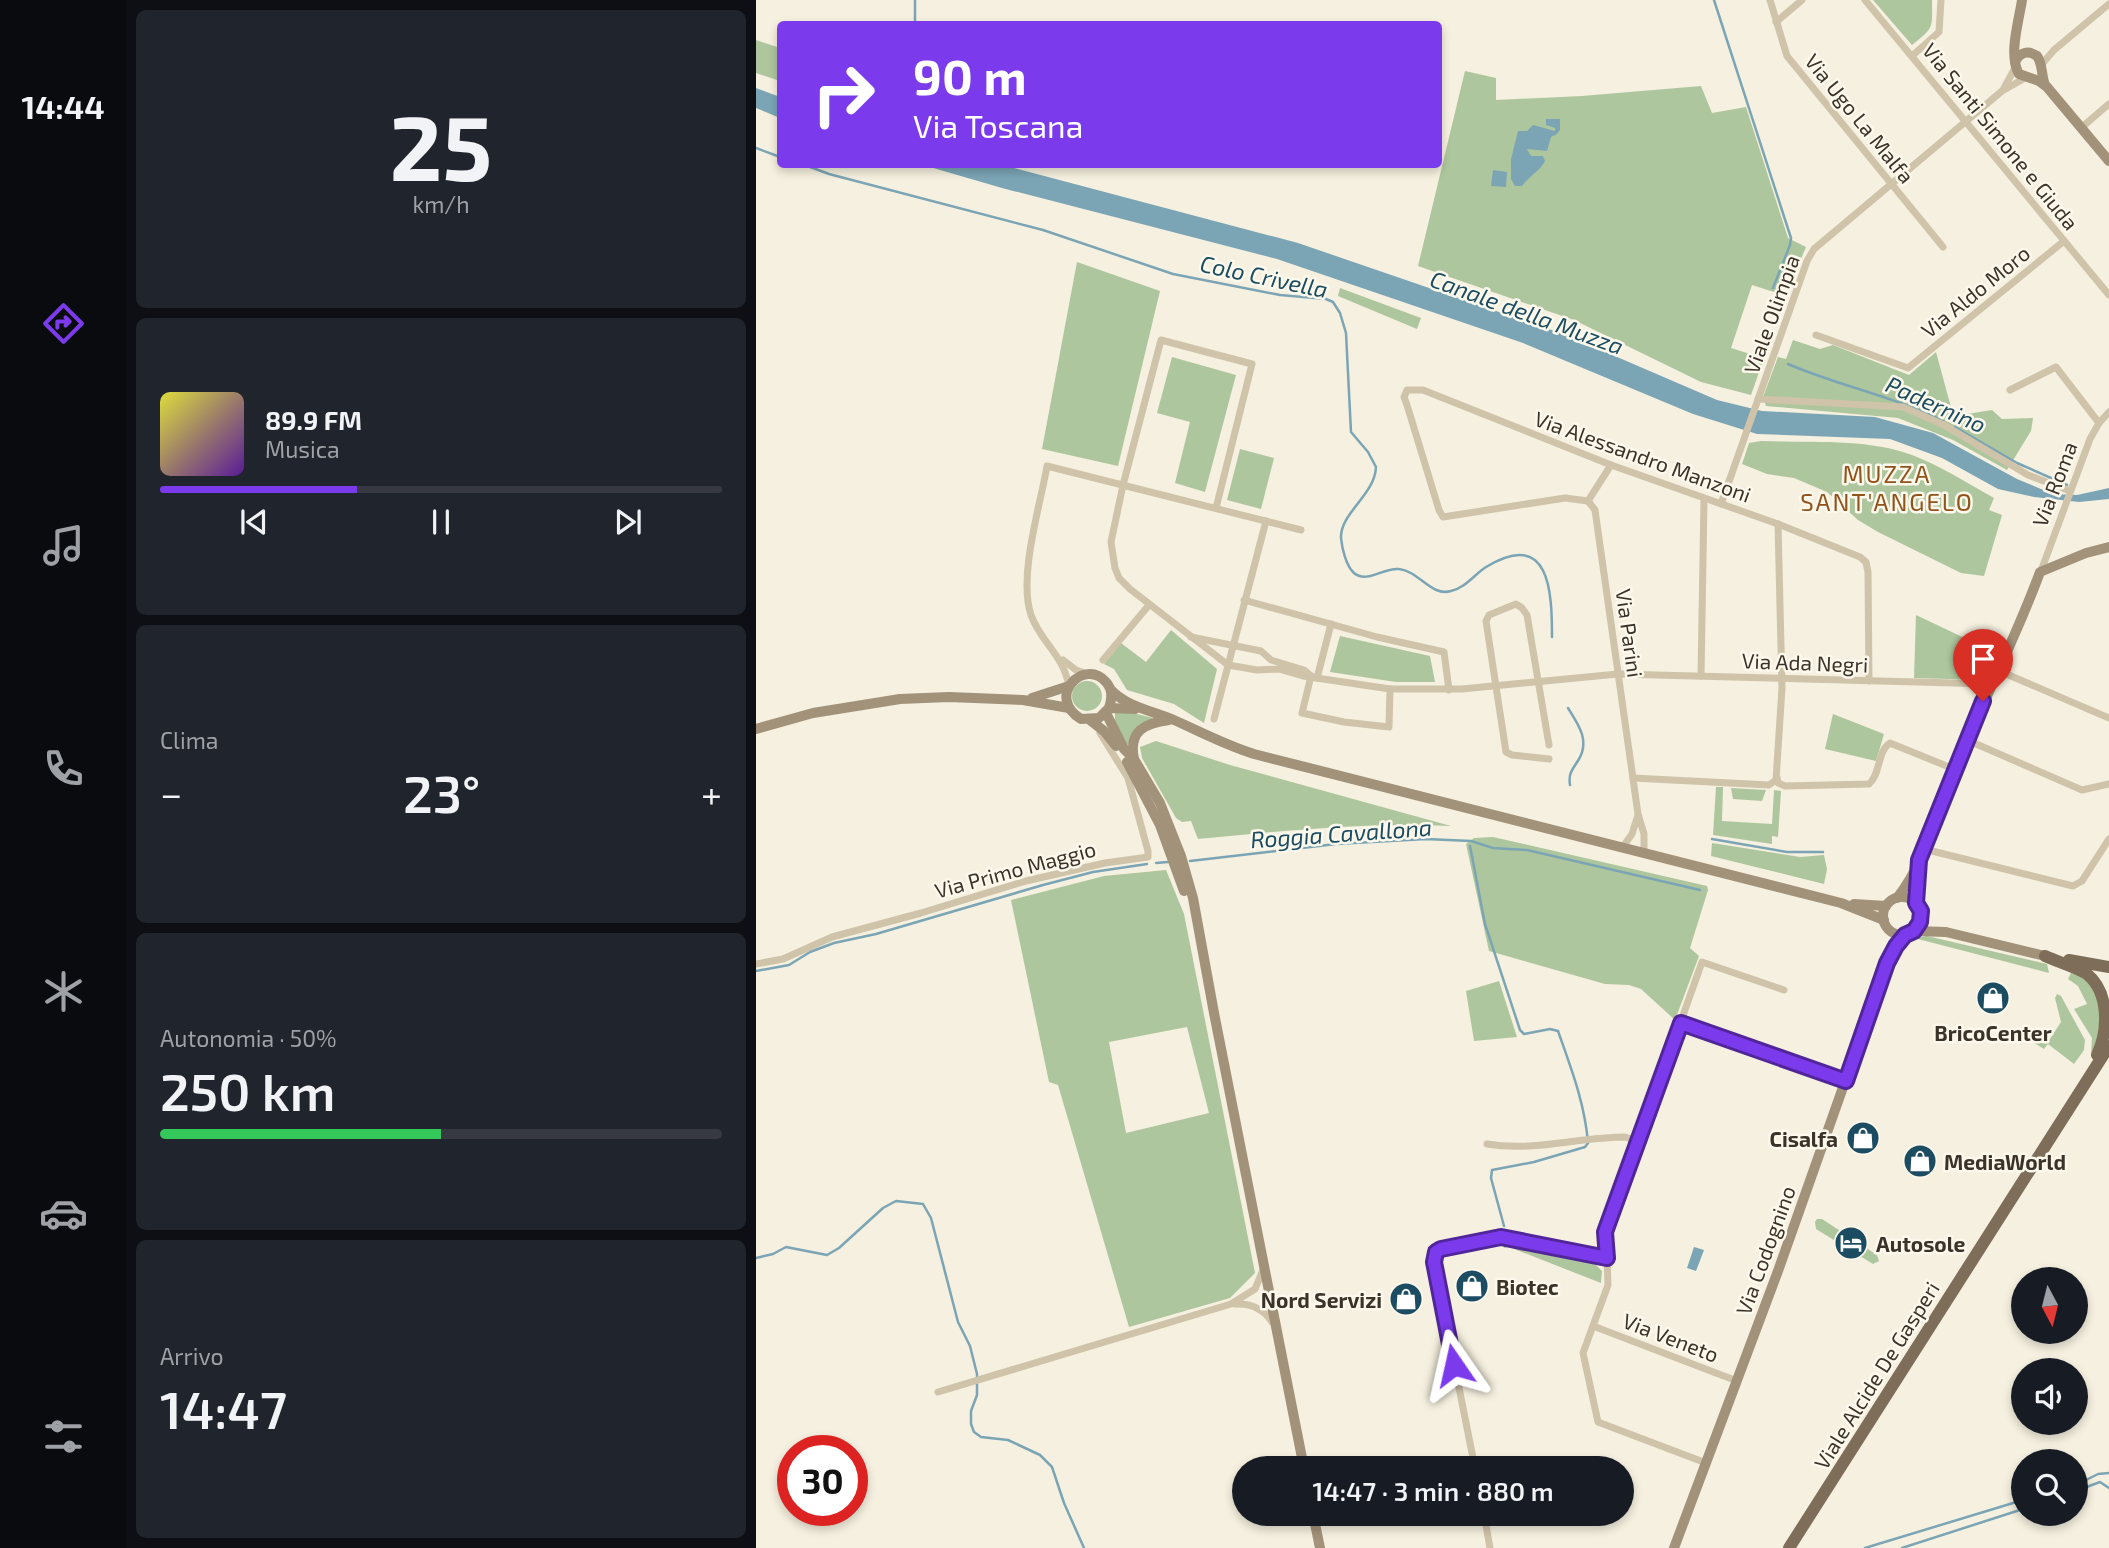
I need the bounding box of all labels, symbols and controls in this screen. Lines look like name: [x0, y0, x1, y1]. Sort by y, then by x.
street label: Via Santi Simone e Giuda: [1918, 38, 2084, 234]
text: 90 m: [913, 46, 1027, 105]
street label: Via Ugo La Malfa: [1800, 48, 1920, 188]
icon: right: [798, 49, 889, 140]
text: 14:44: [21, 87, 105, 125]
text: 25: [389, 90, 493, 199]
text: Via Toscana: [913, 106, 1083, 144]
text: km/h: [412, 190, 470, 218]
street label: Via Aldo Moro: [1916, 240, 2034, 342]
water label: Colo Crivella: [1198, 249, 1330, 303]
street label: Viale Olimpia: [1738, 251, 1804, 377]
water label: Canale della Muzza: [1427, 264, 1627, 360]
icon: directions: [39, 299, 88, 348]
water label: Padernino: [1882, 370, 1990, 438]
text: 89.9 FM: [265, 404, 362, 435]
street label: Via Alessandro Manzoni: [1531, 405, 1755, 507]
text: Musica: [265, 435, 340, 463]
street label: Via Roma: [2026, 438, 2082, 530]
district label: MUZZA SANT'ANGELO: [1800, 459, 1974, 516]
icon: previous: [235, 503, 273, 541]
icon: pause: [422, 503, 460, 541]
icon: next: [609, 503, 647, 541]
icon: music: [39, 521, 88, 570]
street label: Via Parini: [1611, 587, 1649, 679]
pin: [1953, 629, 2013, 701]
icon: arrive: [1964, 640, 2002, 678]
street label: Via Ada Negri: [1741, 647, 1869, 677]
text: Clima: [160, 726, 218, 754]
icon: phone: [39, 744, 88, 793]
text: 23°: [403, 761, 480, 823]
text: −: [160, 770, 182, 816]
text: +: [701, 770, 722, 816]
water label: Roggia Cavallona: [1249, 813, 1433, 853]
street label: Via Primo Maggio: [932, 835, 1098, 903]
icon: climate: [39, 967, 88, 1016]
shop icon: BricoCenter: [1974, 979, 2012, 1017]
place label: BricoCenter: [1934, 1020, 2052, 1045]
text: Autonomia · 50%: [160, 1024, 337, 1052]
text: 250 km: [160, 1059, 335, 1121]
shop icon: Cisalfa: [1844, 1119, 1882, 1157]
place label: Cisalfa: [1770, 1126, 1838, 1151]
shop icon: MediaWorld: [1901, 1142, 1939, 1180]
place label: MediaWorld: [1944, 1149, 2066, 1174]
street label: Via Codognino: [1730, 1182, 1800, 1318]
icon: car: [39, 1189, 88, 1238]
hotel icon: Autosole: [1832, 1224, 1870, 1262]
place label: Autosole: [1876, 1231, 1966, 1256]
shop icon: Biotec: [1453, 1267, 1491, 1305]
north arrow: [2011, 1267, 2088, 1344]
map controls: [2011, 1267, 2088, 1526]
place label: Biotec: [1496, 1274, 1559, 1299]
street label: Viale Alcide De Gasperi: [1808, 1277, 1944, 1473]
shop icon: Nord Servizi: [1387, 1280, 1425, 1318]
place label: Nord Servizi: [1261, 1287, 1382, 1312]
street label: Via Veneto: [1620, 1307, 1722, 1367]
position arrow: [1417, 1328, 1491, 1402]
text: Arrivo: [160, 1342, 224, 1370]
button: sound: [2011, 1358, 2088, 1435]
text: 14:47: [160, 1377, 287, 1439]
icon: filters: [39, 1412, 88, 1461]
speed limit sign: 30: [777, 1435, 868, 1526]
button: search: [2011, 1449, 2088, 1526]
text: 14:47 · 3 min · 880 m: [1312, 1475, 1554, 1506]

